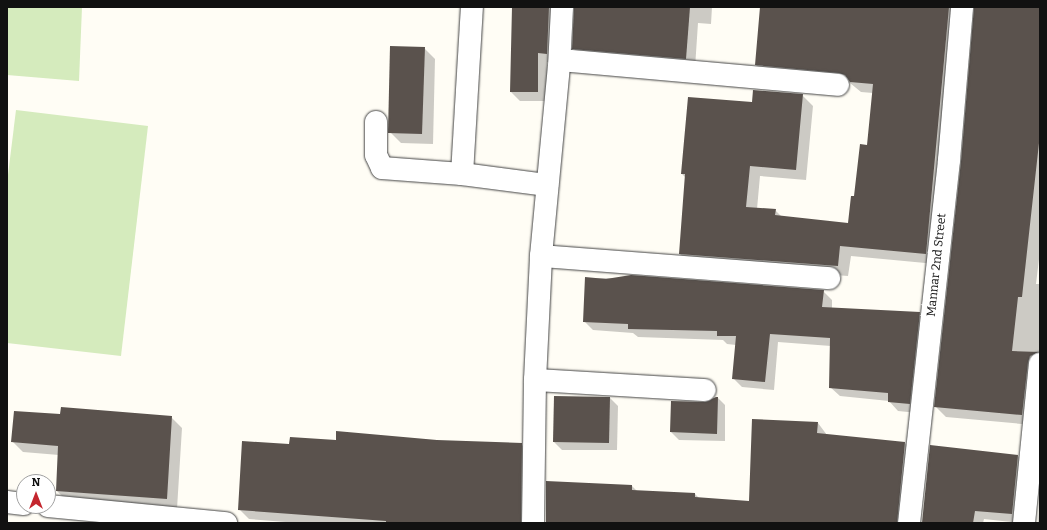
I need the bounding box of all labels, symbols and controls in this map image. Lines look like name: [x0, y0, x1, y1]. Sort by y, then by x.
street label: Mannar 2nd Street: [924, 213, 950, 317]
north arrow: [16, 474, 56, 514]
text: N: [32, 476, 40, 489]

